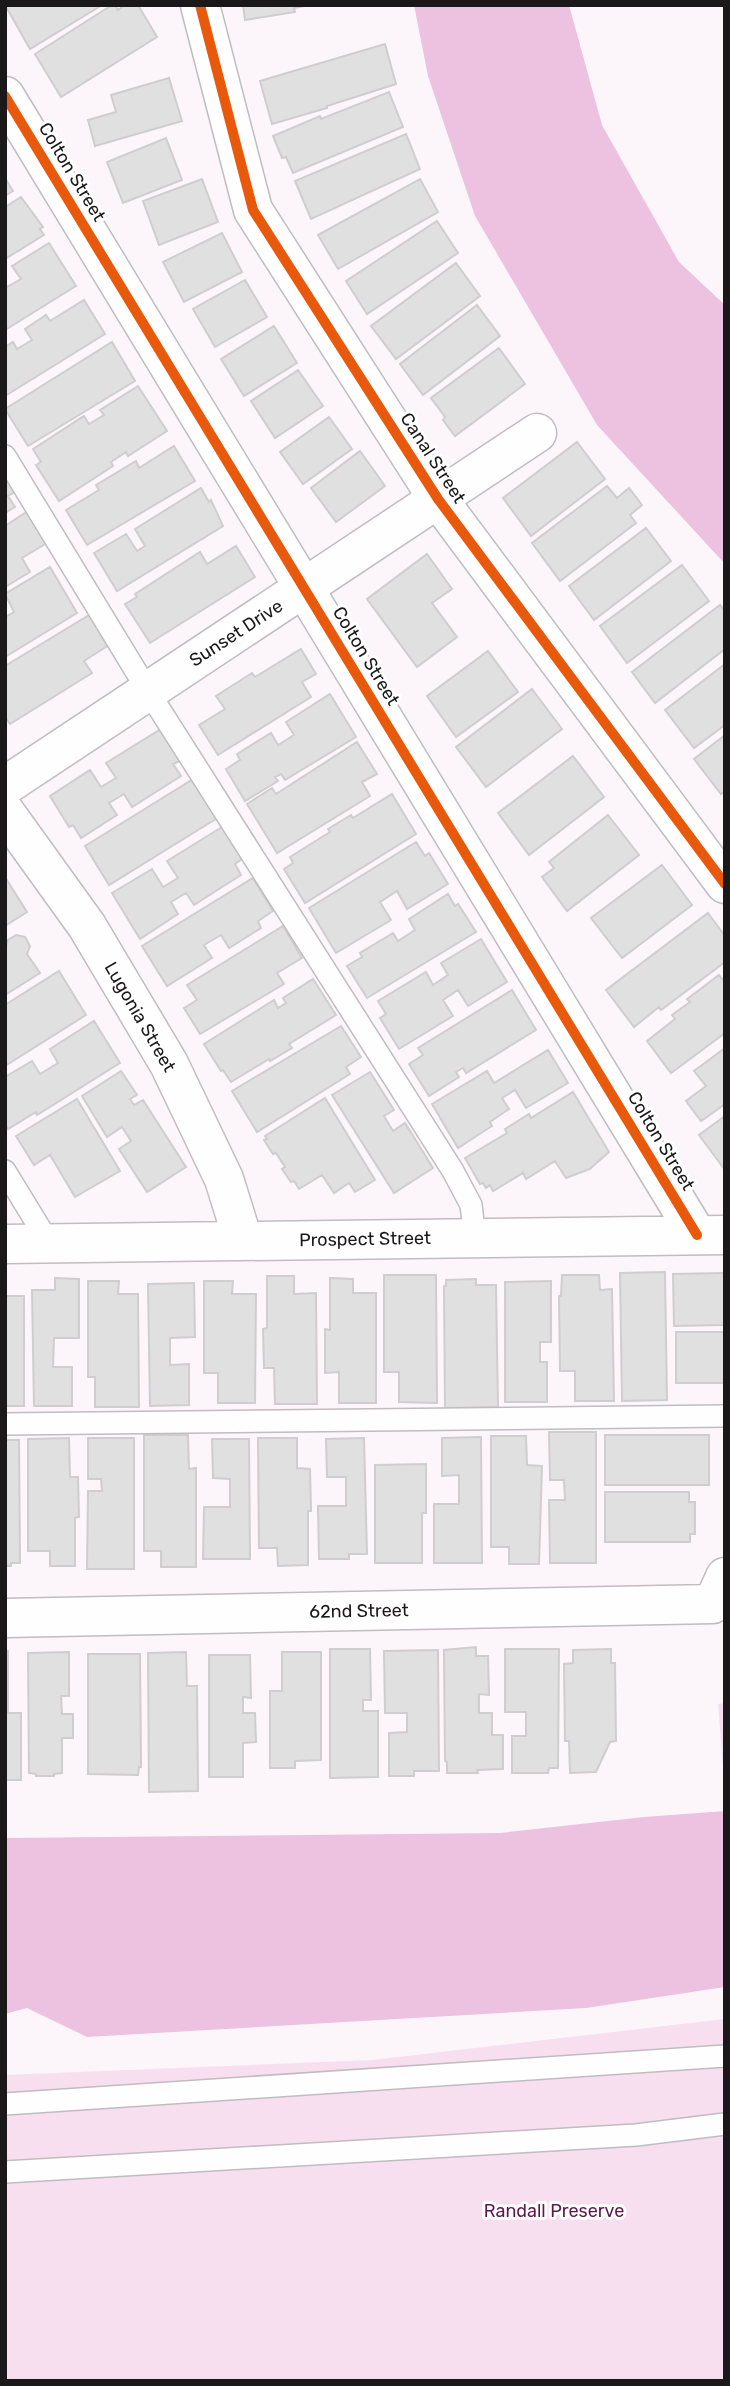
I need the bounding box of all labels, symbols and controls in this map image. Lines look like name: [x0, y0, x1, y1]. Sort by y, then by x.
street label: Colton Street: [34, 119, 110, 225]
street label: Canal Street: [396, 409, 470, 507]
street label: Sunset Drive: [185, 595, 287, 671]
street label: Colton Street: [328, 603, 404, 709]
street label: Lugonia Street: [100, 958, 180, 1076]
street label: Colton Street: [623, 1088, 699, 1194]
street label: Prospect Street: [299, 1227, 431, 1251]
street label: 62nd Street: [309, 1599, 409, 1623]
park label: Randall Preserve: [484, 2200, 624, 2222]

